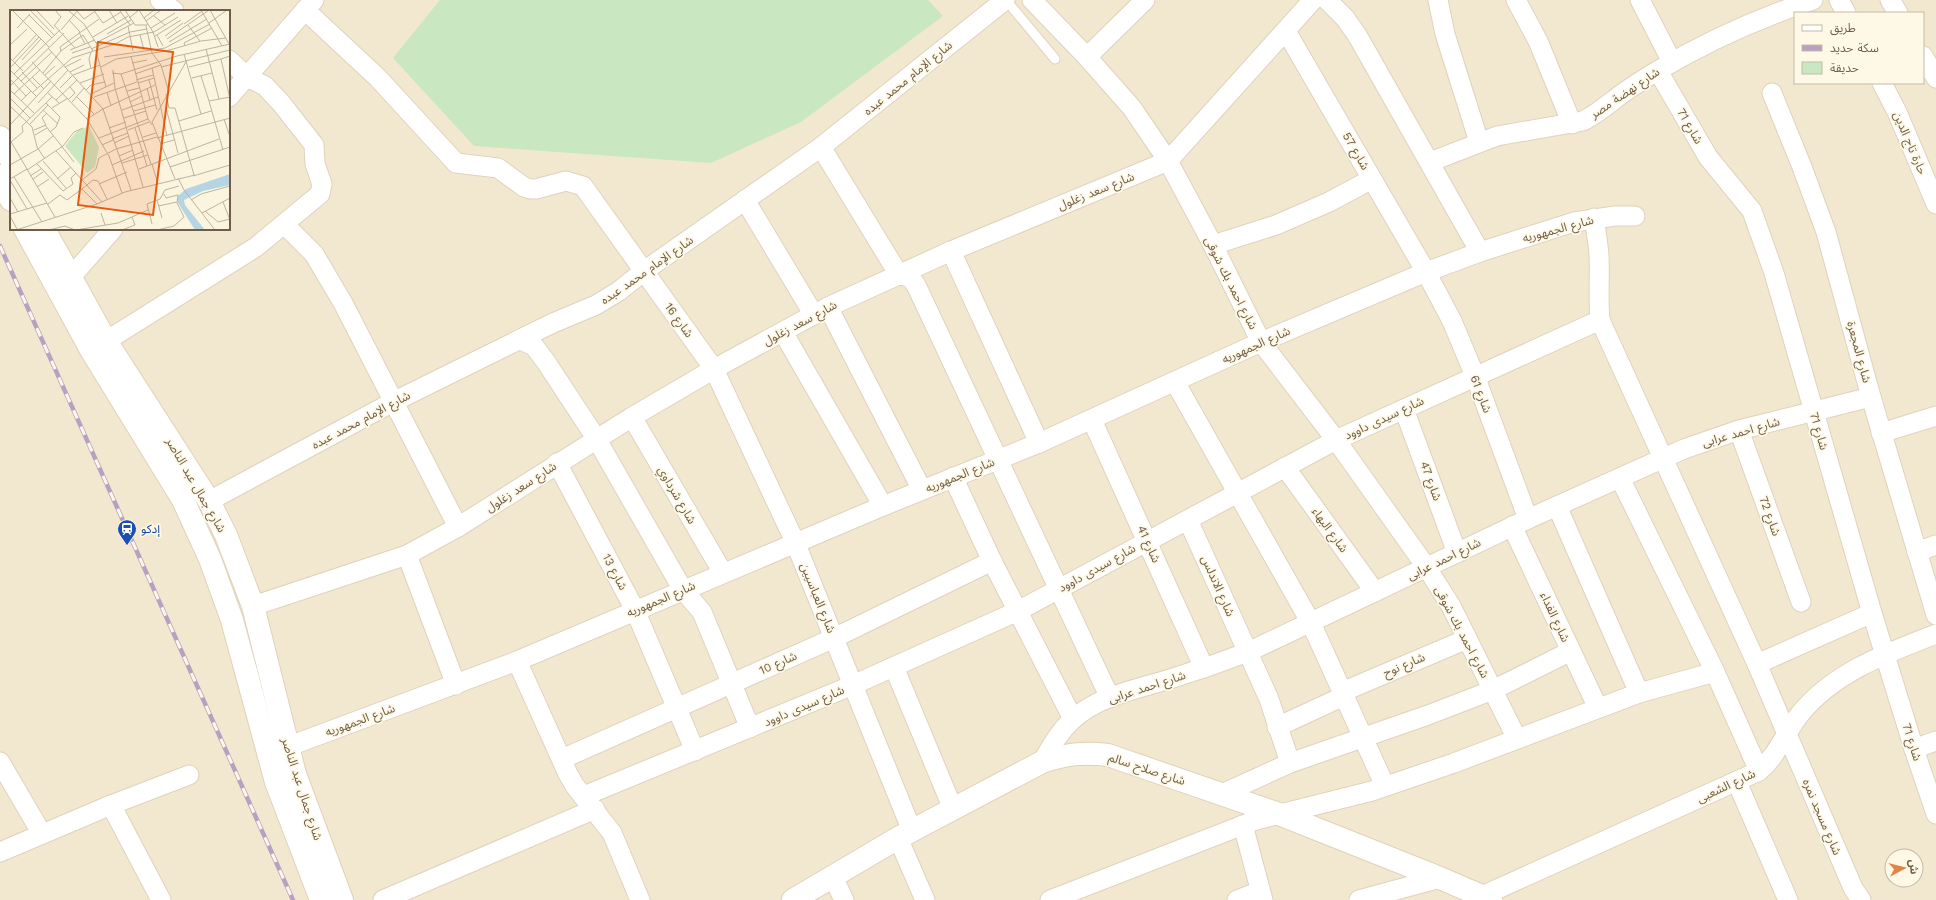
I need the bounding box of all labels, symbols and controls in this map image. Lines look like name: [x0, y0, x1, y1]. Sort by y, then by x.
inset map: [10, 10, 230, 230]
legend: [1794, 12, 1924, 84]
text: طريق: [1830, 21, 1856, 36]
street label: شارع الإمام محمد عبده: [861, 38, 956, 120]
text: سكة حديد: [1830, 41, 1879, 55]
text: حديقة: [1830, 61, 1859, 75]
street label: شارع نهضة مصر: [1587, 65, 1663, 124]
street label: شارع 71: [1672, 106, 1706, 147]
street label: حارة تاج الدين: [1889, 109, 1930, 177]
street label: شارع 57: [1338, 130, 1372, 173]
street label: شارع سعد زغلول: [1056, 169, 1137, 215]
street label: شارع الجمهوريه: [1521, 213, 1596, 247]
street label: شارع الإمام محمد عبده: [598, 233, 697, 309]
street label: شارع احمد بك شوقى: [1200, 234, 1260, 333]
street label: شارع سعد زغلول: [761, 298, 840, 350]
street label: شارع 16: [660, 300, 696, 341]
street label: شارع المجعرة: [1842, 320, 1874, 385]
street label: شارع الجمهوريه: [1220, 324, 1293, 368]
street label: شارع 61: [1466, 373, 1495, 416]
street label: شارع الإمام محمد عبده: [309, 388, 414, 454]
street label: شارع سيدى داوود: [1342, 393, 1427, 444]
street label: شارع 71: [1805, 410, 1831, 452]
street label: شارع احمد عرابى: [1701, 414, 1782, 452]
street label: شارع جمال عبد الناصر: [161, 434, 229, 536]
street label: شارع الجمهوريه: [923, 455, 997, 497]
street label: شارع سعد زغلول: [483, 459, 560, 517]
street label: شارع 47: [1416, 459, 1445, 503]
street label: شارع شرداوي: [652, 464, 699, 528]
street label: شارع 72: [1754, 494, 1784, 538]
street label: شارع البهاء: [1307, 505, 1351, 556]
station icon: إدكو: [116, 518, 138, 546]
place label: إدكو: [141, 522, 161, 537]
street label: شارع 41: [1133, 523, 1163, 566]
street label: شارع احمد عرابى: [1405, 535, 1484, 585]
street label: شارع سيدى داوود: [1056, 541, 1139, 597]
street label: شارع 13: [598, 551, 630, 594]
street label: شارع الاندلس: [1197, 553, 1238, 619]
street label: شارع العباسيين: [796, 561, 838, 636]
street label: شارع الجمهوريه: [625, 578, 698, 622]
street label: شارع احمد بك شوقى: [1430, 583, 1492, 681]
street label: شارع الفداء: [1536, 590, 1573, 645]
street label: شارع 10: [757, 649, 800, 679]
street label: شارع نوح: [1381, 650, 1428, 682]
street label: شارع احمد عرابى: [1107, 668, 1188, 708]
street label: شارع سيدى داوود: [762, 683, 847, 731]
street label: شارع الجمهوريه: [323, 701, 397, 741]
street label: شارع 71: [1897, 721, 1925, 763]
street label: شارع جمال عبد الناصر: [277, 735, 325, 843]
street label: شارع صلاح سالم: [1106, 750, 1187, 790]
street label: شارع الشعبى: [1695, 766, 1758, 807]
street label: شارع مسجد نمره: [1798, 777, 1844, 858]
north arrow: [1884, 848, 1924, 888]
text: ش: [1906, 859, 1921, 875]

